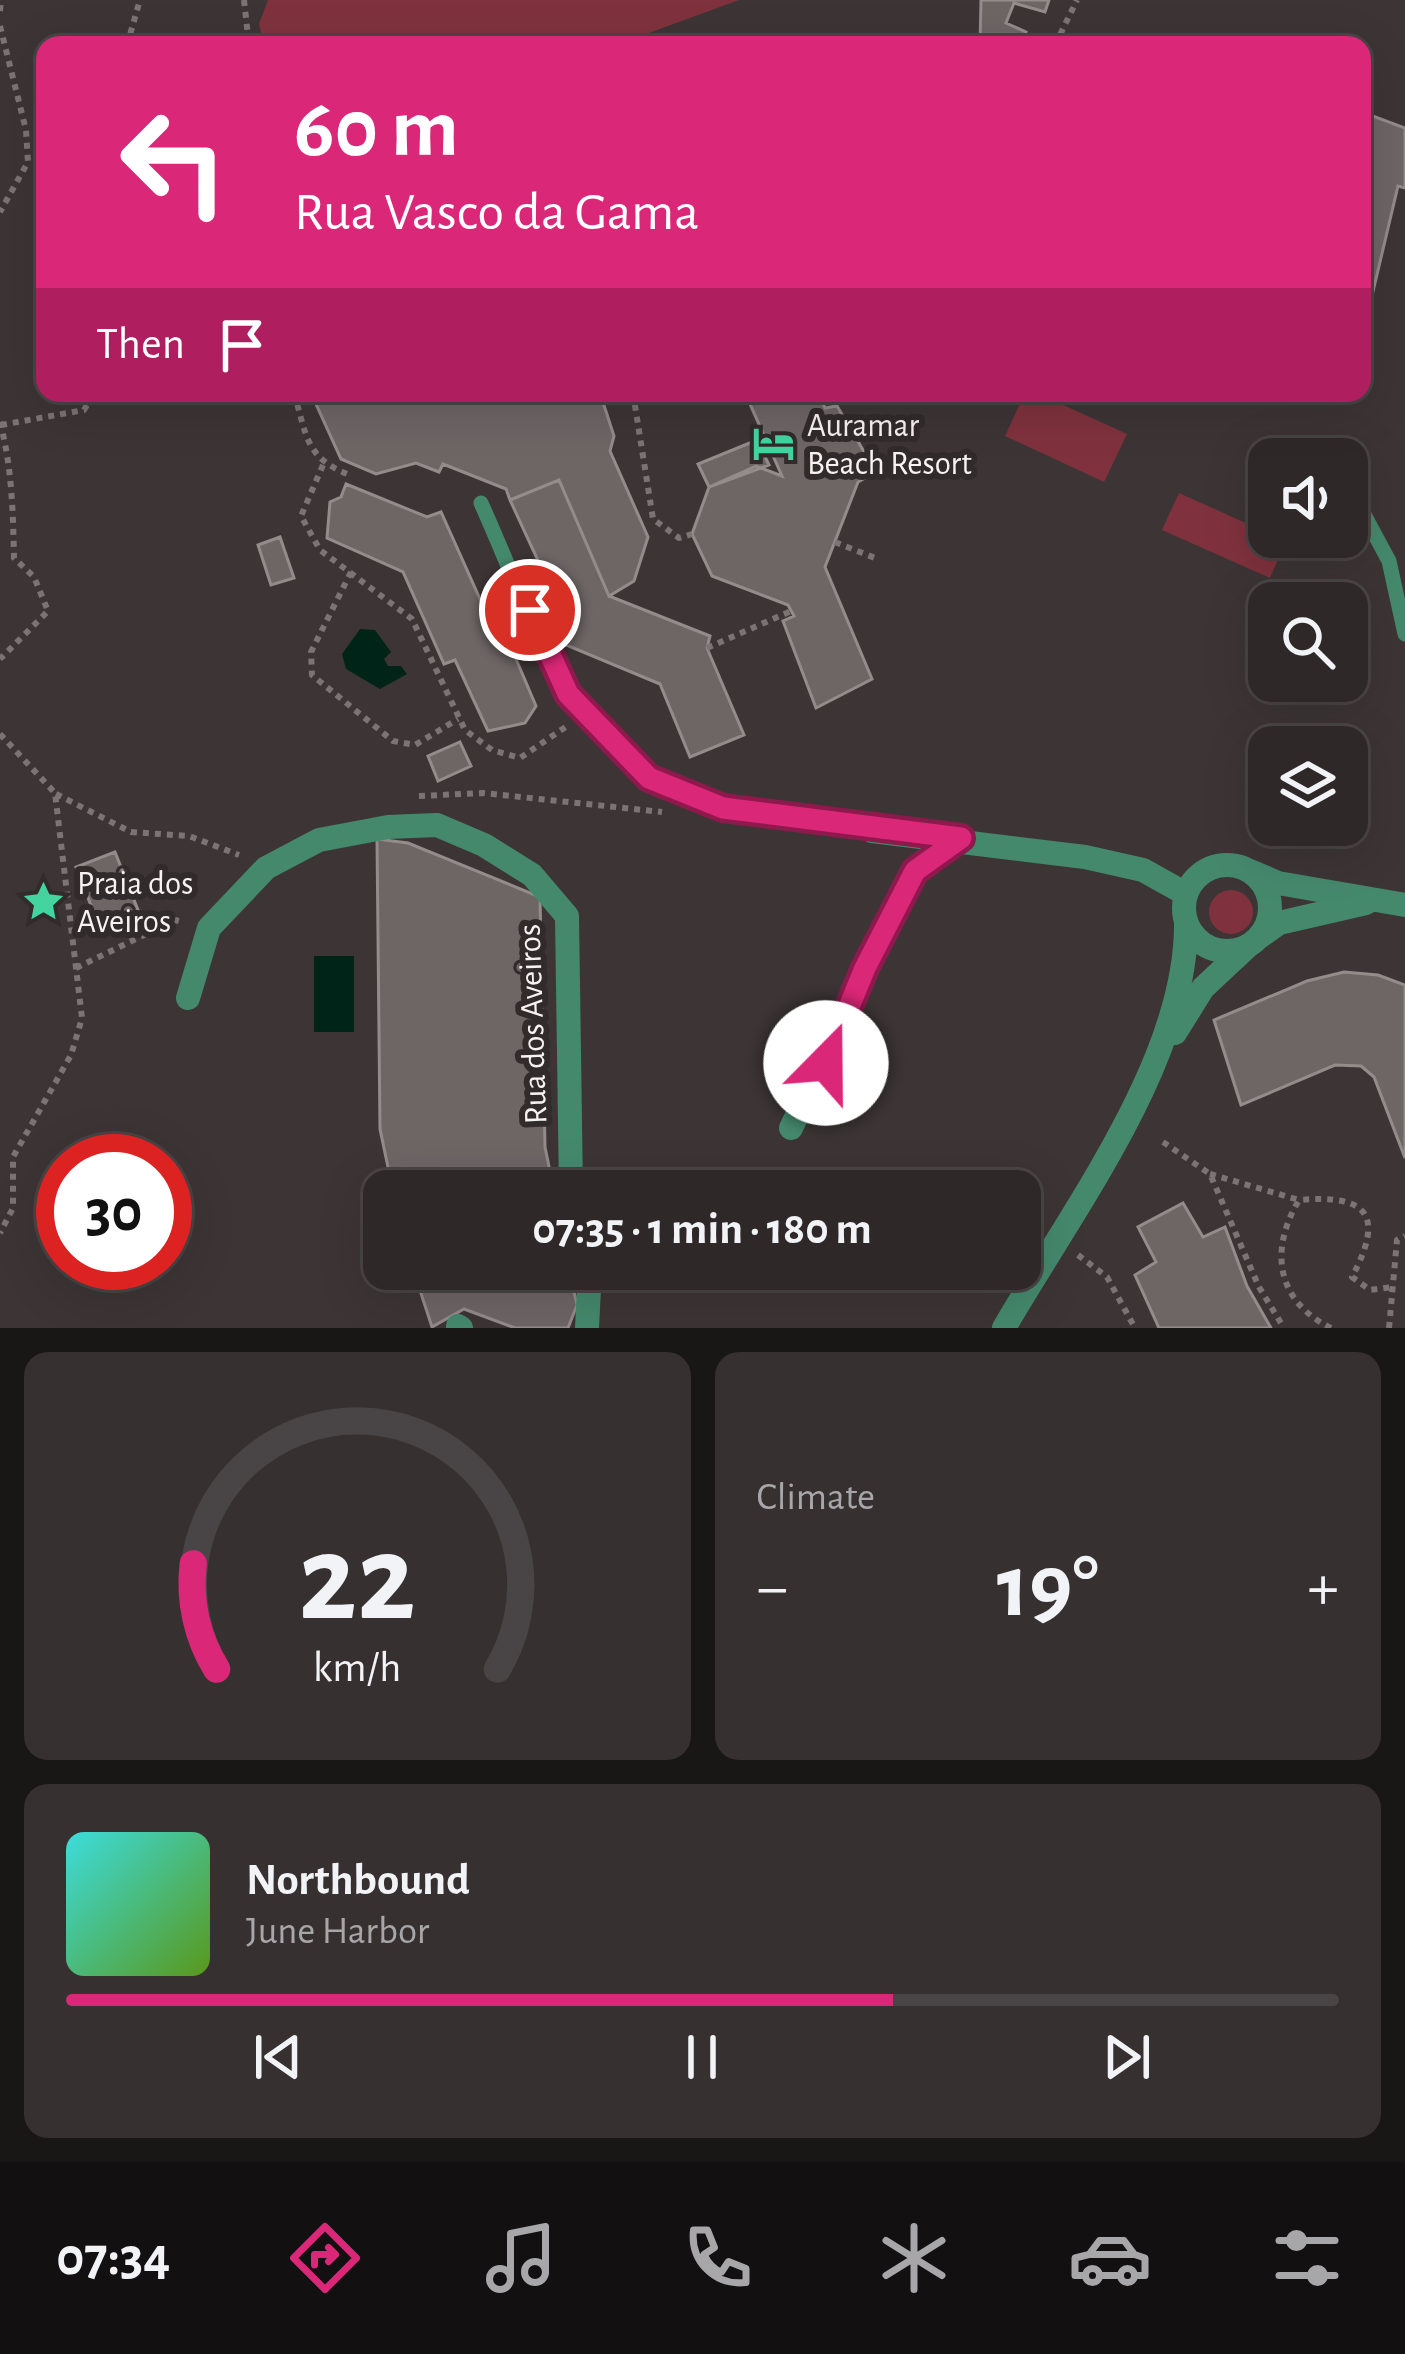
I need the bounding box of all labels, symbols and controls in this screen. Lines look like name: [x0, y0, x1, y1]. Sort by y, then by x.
icon: left: [96, 84, 252, 240]
text: 60 m: [294, 88, 459, 172]
text: Rua Vasco da Gama: [294, 186, 699, 240]
icon: arrive: [209, 312, 275, 378]
text: Then: [96, 322, 185, 367]
place label: Auramar Beach Resort: [807, 410, 972, 481]
hotel icon: Auramar Beach Resort: [750, 420, 796, 466]
map controls: [1248, 438, 1368, 846]
button: sound: [1248, 438, 1368, 558]
pin: [479, 559, 581, 661]
icon: arrive: [497, 577, 563, 643]
button: search: [1248, 582, 1368, 702]
button: layers: [1248, 726, 1368, 846]
place label: Praia dos Aveiros: [77, 868, 193, 939]
place icon: Praia dos Aveiros: [20, 878, 66, 924]
street label: Rua dos Aveiros: [514, 923, 553, 1125]
position arrow: [763, 1000, 889, 1126]
speed limit sign: 30: [36, 1134, 192, 1290]
text: 07:35 · 1 min · 180 m: [532, 1207, 872, 1252]
text: Climate: [757, 1478, 875, 1517]
text: 22: [298, 1518, 416, 1643]
text: 19°: [997, 1543, 1099, 1633]
text: −: [757, 1555, 788, 1621]
text: +: [1307, 1555, 1339, 1621]
text: km/h: [313, 1647, 401, 1690]
text: Northbound: [246, 1858, 470, 1903]
text: June Harbor: [246, 1912, 429, 1951]
icon: previous: [245, 2024, 311, 2090]
icon: pause: [669, 2024, 735, 2090]
icon: next: [1094, 2024, 1160, 2090]
icon: directions: [283, 2216, 367, 2300]
icon: music: [479, 2216, 563, 2300]
icon: phone: [676, 2216, 760, 2300]
icon: climate: [872, 2216, 956, 2300]
icon: car: [1068, 2216, 1152, 2300]
icon: filters: [1265, 2216, 1349, 2300]
text: 07:34: [56, 2231, 170, 2285]

